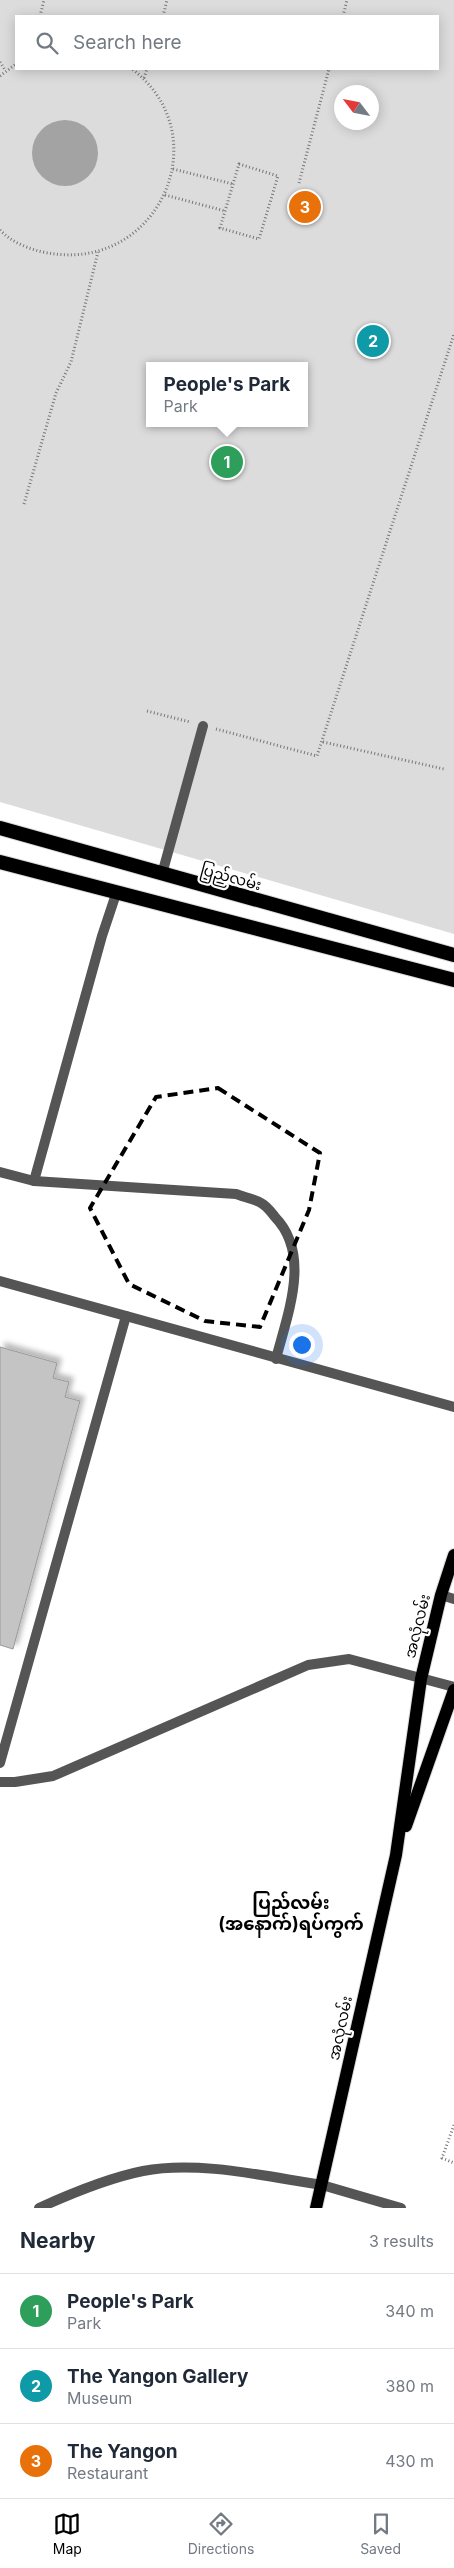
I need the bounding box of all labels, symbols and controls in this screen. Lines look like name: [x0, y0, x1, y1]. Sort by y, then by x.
search box: [15, 15, 439, 70]
icon: search: [33, 29, 61, 57]
text: Search here: [73, 31, 182, 54]
north arrow: [334, 85, 379, 130]
pin: 3: [289, 188, 321, 226]
pin: 2: [357, 322, 389, 360]
popup: [146, 362, 308, 427]
text: People's Park: [164, 373, 290, 396]
text: Park: [164, 396, 198, 416]
pin: 1: [211, 443, 243, 481]
street label: ပြည်လမ်း: [198, 860, 264, 897]
your location: [289, 1332, 315, 1358]
street label: အလုံလမ်း: [400, 1592, 437, 1661]
district label: ပြည်လမ်း (အနောက်)ရပ်ကွက်: [218, 1891, 364, 1938]
street label: အလုံလမ်း: [324, 1994, 359, 2062]
text: Nearby: [20, 2228, 95, 2253]
text: 3 results: [369, 2231, 434, 2251]
text: People's Park: [67, 2290, 194, 2313]
text: 1: [33, 2301, 39, 2321]
text: 340 m: [385, 2301, 434, 2321]
text: Park: [67, 2313, 101, 2333]
text: The Yangon Gallery: [67, 2365, 249, 2388]
text: 2: [31, 2376, 41, 2396]
text: 380 m: [386, 2376, 434, 2396]
text: Museum: [67, 2388, 132, 2408]
text: The Yangon: [67, 2440, 178, 2463]
text: 3: [31, 2451, 41, 2471]
text: 430 m: [385, 2451, 434, 2471]
text: Restaurant: [67, 2463, 148, 2483]
tab: Map: [53, 2510, 82, 2557]
tab: Directions: [188, 2510, 254, 2557]
tab: Saved: [360, 2510, 401, 2557]

